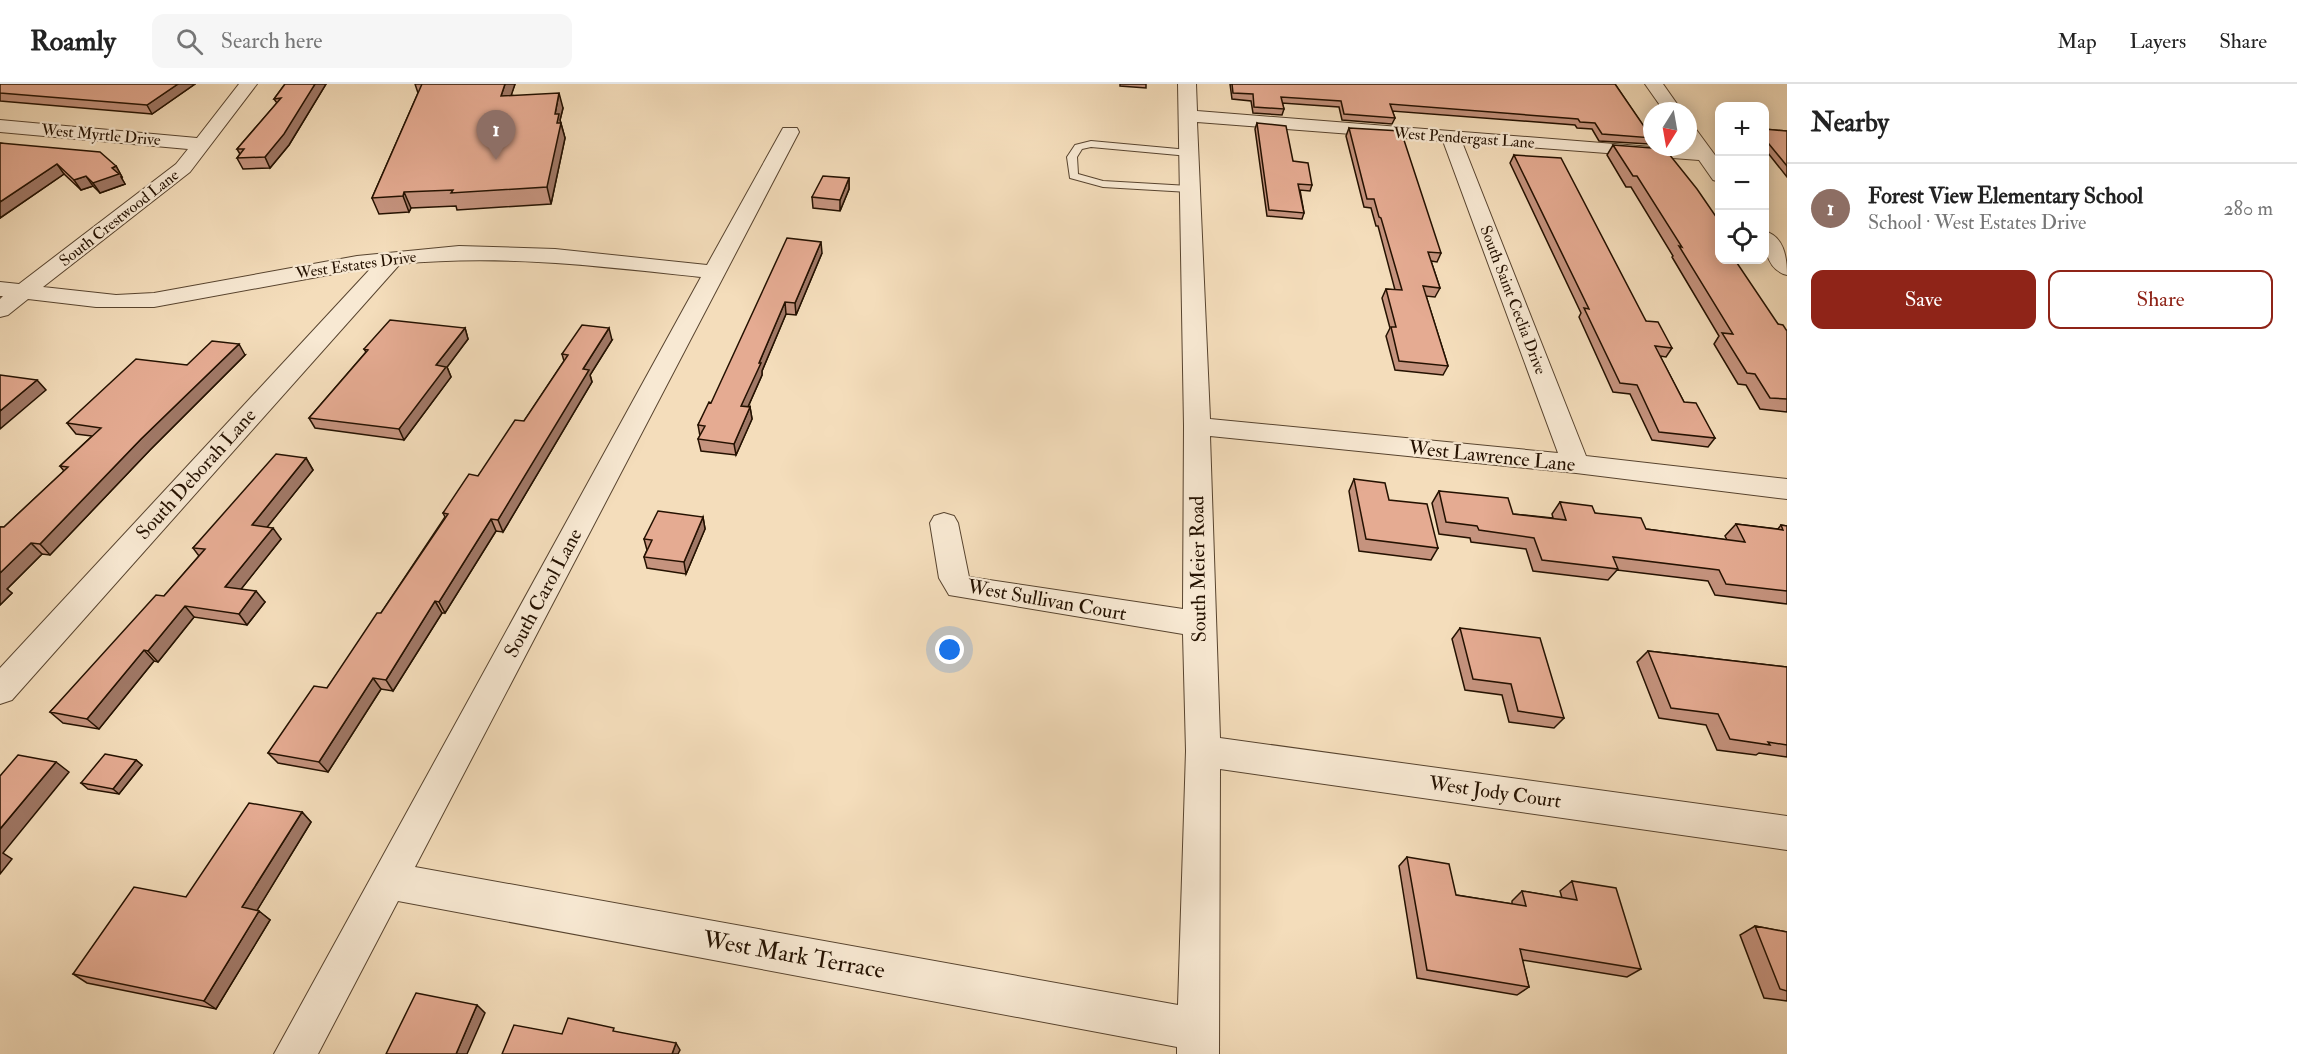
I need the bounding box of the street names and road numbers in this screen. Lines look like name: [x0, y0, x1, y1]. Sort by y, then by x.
street label: West Myrtle Drive: [40, 120, 162, 150]
street label: West Pendergast Lane: [1392, 123, 1536, 153]
street label: South Crestwood Lane: [55, 165, 183, 271]
street label: South Saint Ceclia Drive: [1475, 223, 1551, 378]
street label: West Estates Drive: [293, 247, 418, 284]
street label: South Deborah Lane: [130, 403, 262, 545]
street label: West Lawrence Lane: [1406, 435, 1577, 477]
street label: South Meier Road: [1184, 495, 1212, 643]
street label: South Carol Lane: [498, 524, 588, 662]
street label: West Sullivan Court: [964, 574, 1129, 626]
street label: West Jody Court: [1426, 770, 1563, 814]
street label: West Mark Terrace: [700, 924, 887, 986]

